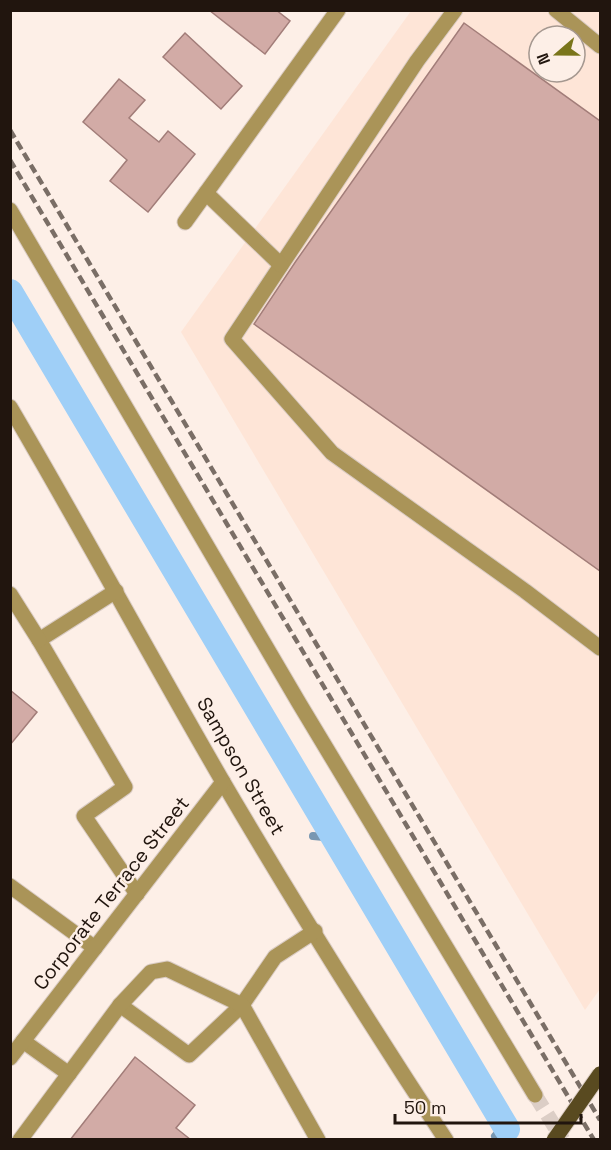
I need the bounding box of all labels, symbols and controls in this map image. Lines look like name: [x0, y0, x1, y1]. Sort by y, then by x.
north arrow: [527, 24, 587, 84]
text: N: [532, 50, 555, 68]
street label: Sampson Street: [191, 692, 291, 840]
street label: Corporate Terrace Street: [27, 791, 195, 995]
scale bar: [395, 1087, 581, 1125]
text: 50 m: [404, 1096, 446, 1119]

